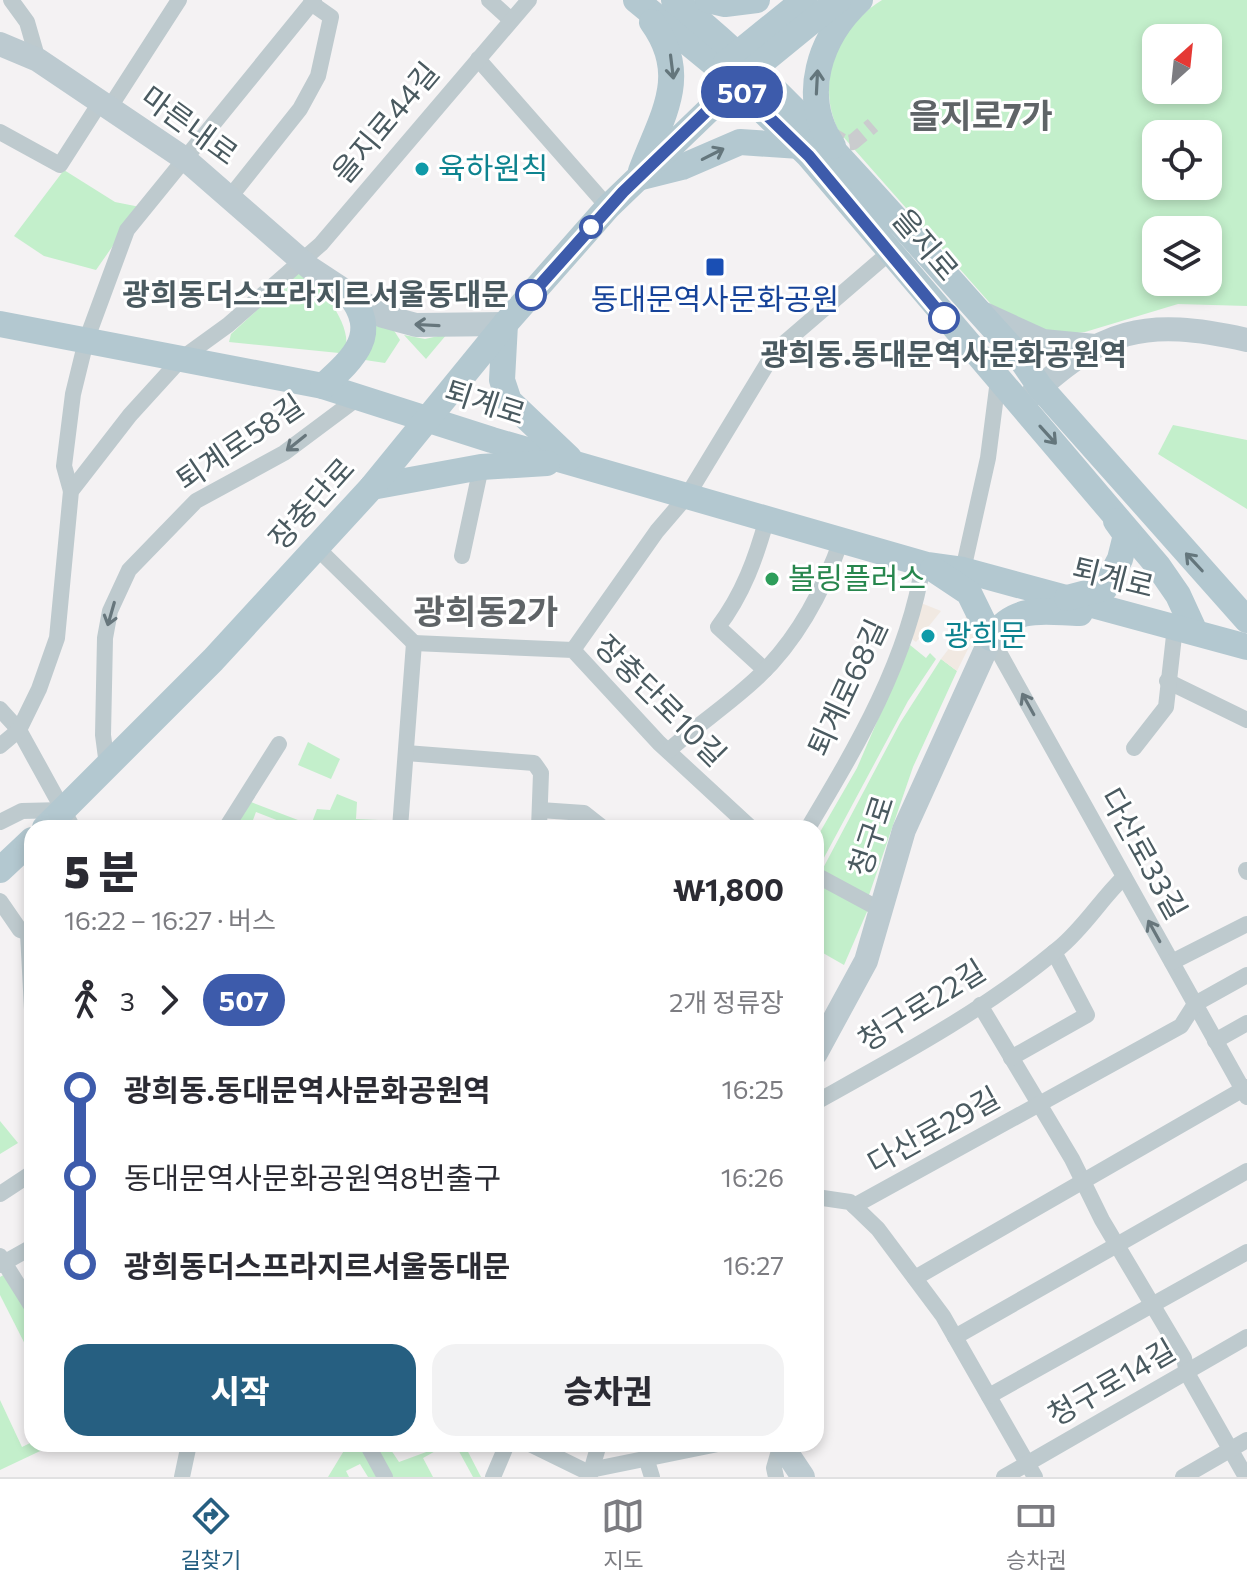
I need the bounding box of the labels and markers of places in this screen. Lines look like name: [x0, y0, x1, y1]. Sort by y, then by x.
place label: 육하원칙: [438, 148, 548, 185]
marker: 육하원칙: [413, 160, 431, 178]
unlabelled marker: [580, 216, 602, 238]
marker: 동대문역사문화공원: [704, 256, 726, 278]
place label: 광희동더스프라지르서울동대문: [123, 274, 509, 311]
place label: 동대문역사문화공원: [591, 279, 839, 316]
marker: 광희동더스프라지르서울동대문: [516, 280, 546, 310]
marker: 광희동.동대문역사문화공원역: [929, 303, 959, 333]
place label: 광희동.동대문역사문화공원역: [761, 334, 1127, 371]
place label: 볼링플러스: [788, 558, 926, 595]
marker: 볼링플러스: [763, 570, 781, 588]
place label: 광희문: [944, 615, 1027, 652]
marker: 광희문: [919, 627, 937, 645]

